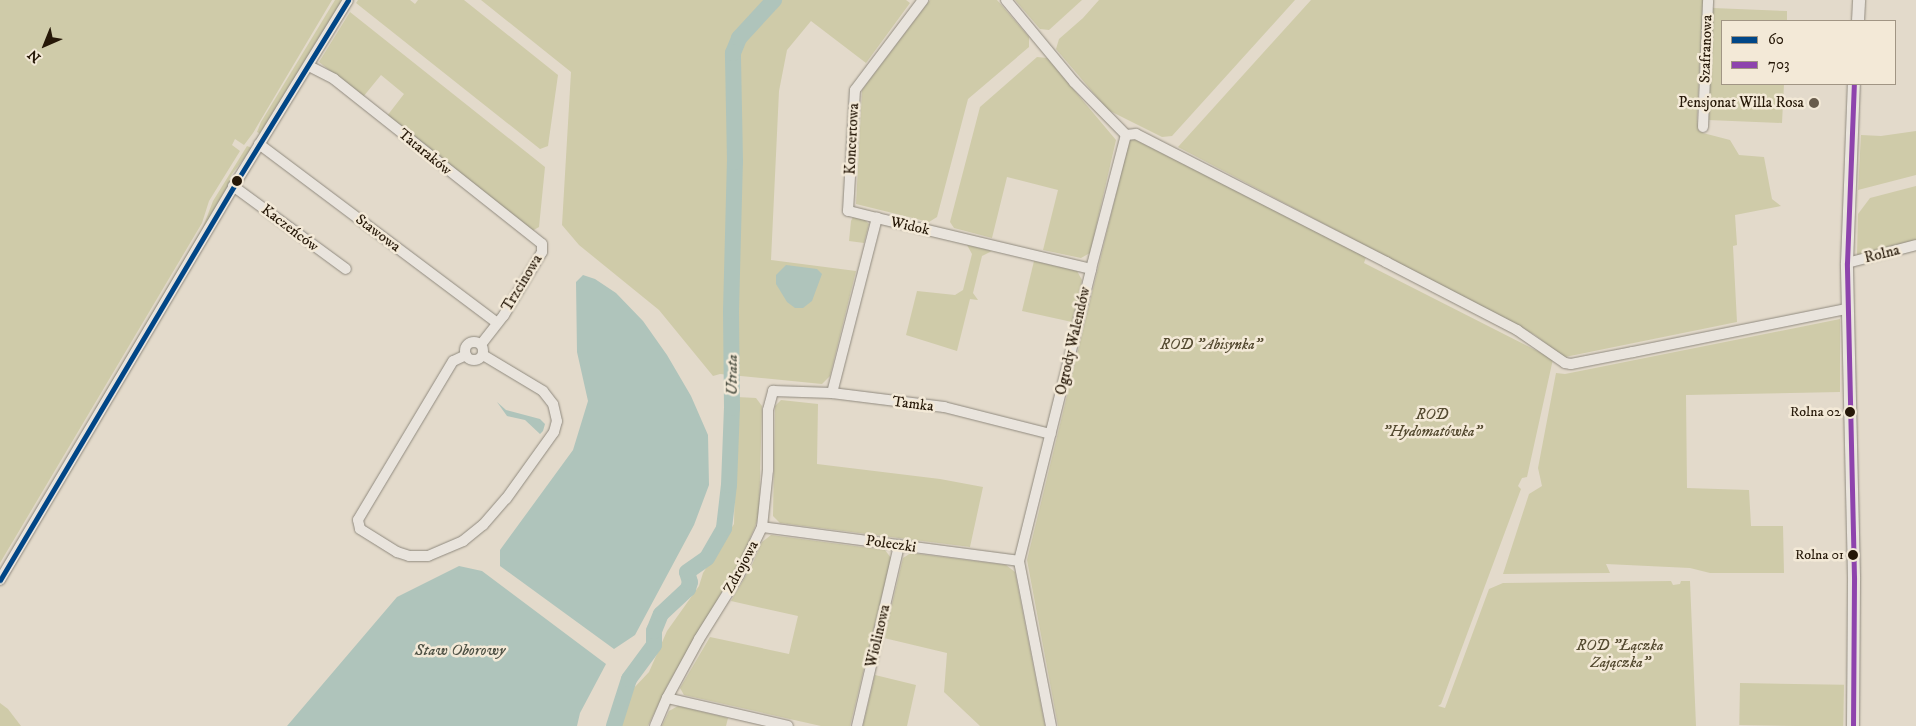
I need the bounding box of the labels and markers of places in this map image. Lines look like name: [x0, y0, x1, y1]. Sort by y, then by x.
place label: Pensjonat Willa Rosa: [1679, 94, 1804, 112]
marker: Pensjonat Willa Rosa: [1808, 97, 1820, 109]
unlabelled marker: [232, 176, 242, 186]
place label: Rolna 02: [1790, 404, 1841, 420]
marker: Rolna 02: [1845, 407, 1855, 417]
place label: Rolna 01: [1795, 547, 1844, 563]
marker: Rolna 01: [1848, 550, 1858, 560]

